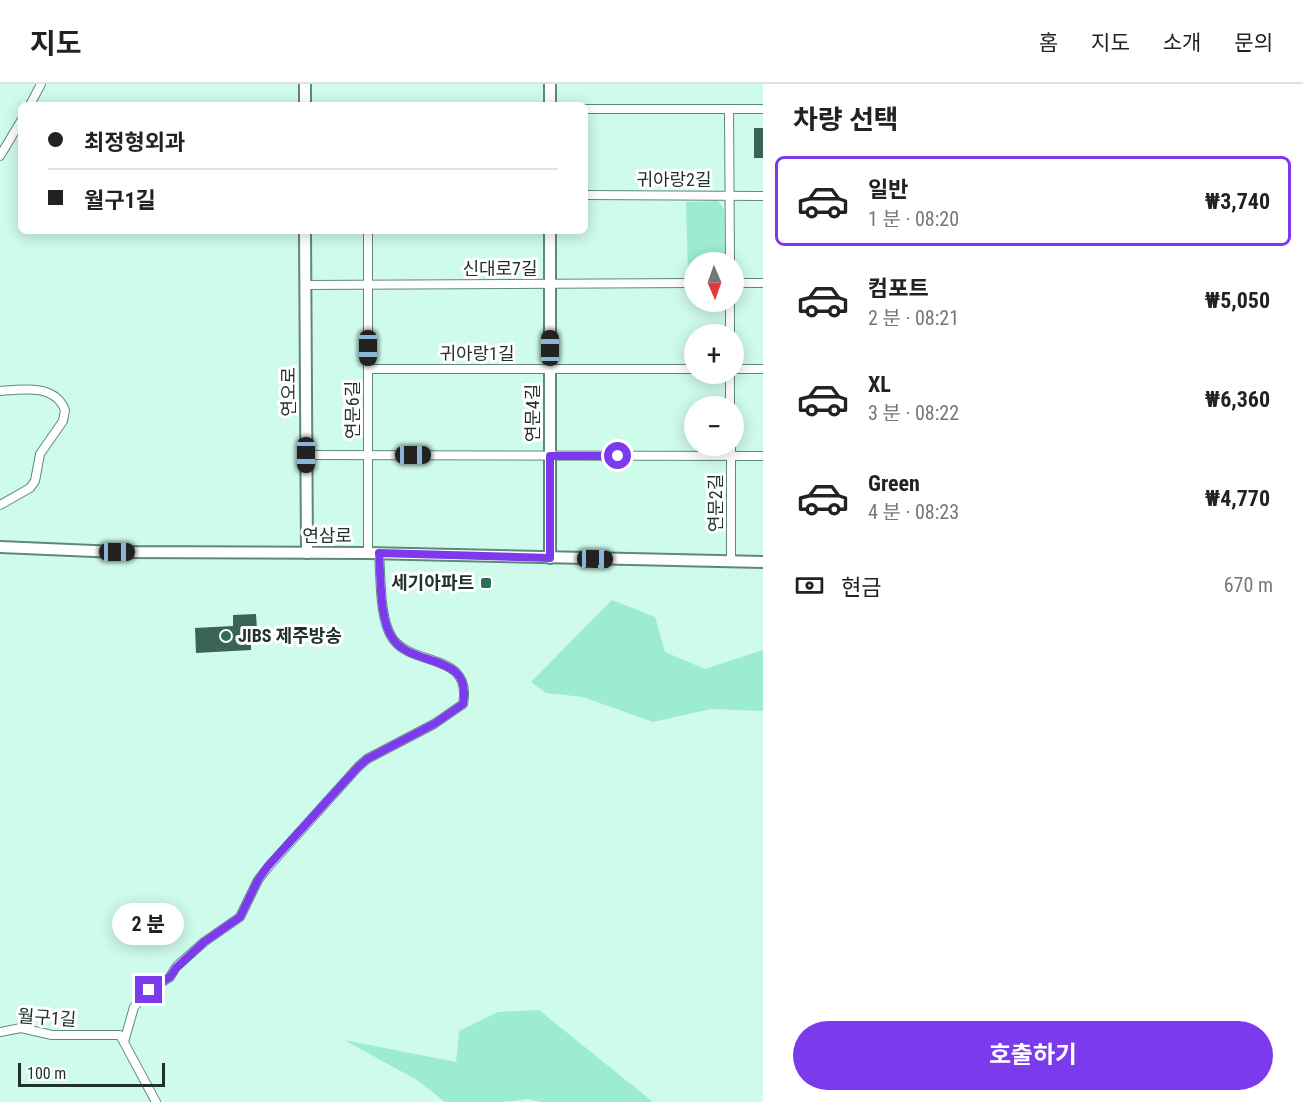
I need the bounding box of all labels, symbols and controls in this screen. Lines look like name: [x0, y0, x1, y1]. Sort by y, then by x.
text: 지도: [30, 27, 82, 60]
text: 홈: [1039, 31, 1058, 55]
text: 지도: [1091, 31, 1130, 55]
text: 소개: [1163, 31, 1201, 55]
text: 문의: [1234, 31, 1273, 55]
text: 차량 선택: [793, 104, 899, 136]
text: 최정형외과: [84, 130, 185, 155]
street label: 귀아랑2길: [636, 169, 712, 190]
icon: car: [796, 174, 850, 228]
text: 일반: [868, 177, 908, 202]
text: 월구1길: [84, 188, 156, 213]
text: ₩3,740: [1205, 189, 1270, 214]
text: 1 분 · 08:20: [868, 207, 959, 231]
north arrow: [684, 252, 744, 312]
map controls: [684, 252, 744, 456]
street label: 신대로7길: [462, 258, 538, 279]
icon: car: [796, 273, 850, 327]
text: 컴포트: [868, 276, 929, 301]
text: ₩5,050: [1205, 288, 1270, 313]
text: 2 분 · 08:21: [868, 306, 959, 330]
button: +: [684, 324, 744, 384]
car: [359, 330, 377, 366]
car: [541, 330, 559, 366]
street label: 귀아랑1길: [439, 343, 515, 364]
street label: 연오로: [278, 367, 299, 417]
icon: car: [796, 372, 850, 426]
text: XL: [868, 372, 891, 397]
street label: 연문6길: [342, 381, 363, 439]
street label: 연문4길: [522, 384, 543, 442]
text: ₩6,360: [1205, 387, 1270, 412]
button: −: [684, 396, 744, 456]
text: 3 분 · 08:22: [868, 401, 959, 425]
car: [297, 437, 315, 473]
route start: [604, 442, 631, 469]
car: [395, 446, 431, 464]
icon: car: [796, 471, 850, 525]
text: Green: [868, 471, 920, 496]
street label: 연문2길: [705, 474, 726, 532]
text: ₩4,770: [1205, 486, 1270, 511]
text: 4 분 · 08:23: [868, 500, 959, 524]
street label: 연삼로: [302, 525, 352, 546]
car: [99, 543, 135, 561]
car: [577, 550, 613, 568]
icon: cash: [793, 569, 826, 602]
place label: 세기아파트: [391, 572, 474, 593]
text: 670 m: [1224, 573, 1273, 597]
text: 현금: [841, 575, 881, 600]
marker: 세기아파트: [479, 576, 493, 590]
place label: JIBS 제주방송: [238, 625, 342, 646]
marker: JIBS 제주방송: [219, 629, 233, 643]
callout: 2 분: [113, 903, 185, 945]
text: 2 분: [131, 912, 165, 936]
route end: [135, 976, 162, 1003]
street label: 월구1길: [17, 1005, 77, 1030]
button: 호출하기: [793, 1021, 1273, 1090]
scale bar: [18, 1060, 165, 1088]
text: 100 m: [27, 1064, 66, 1083]

